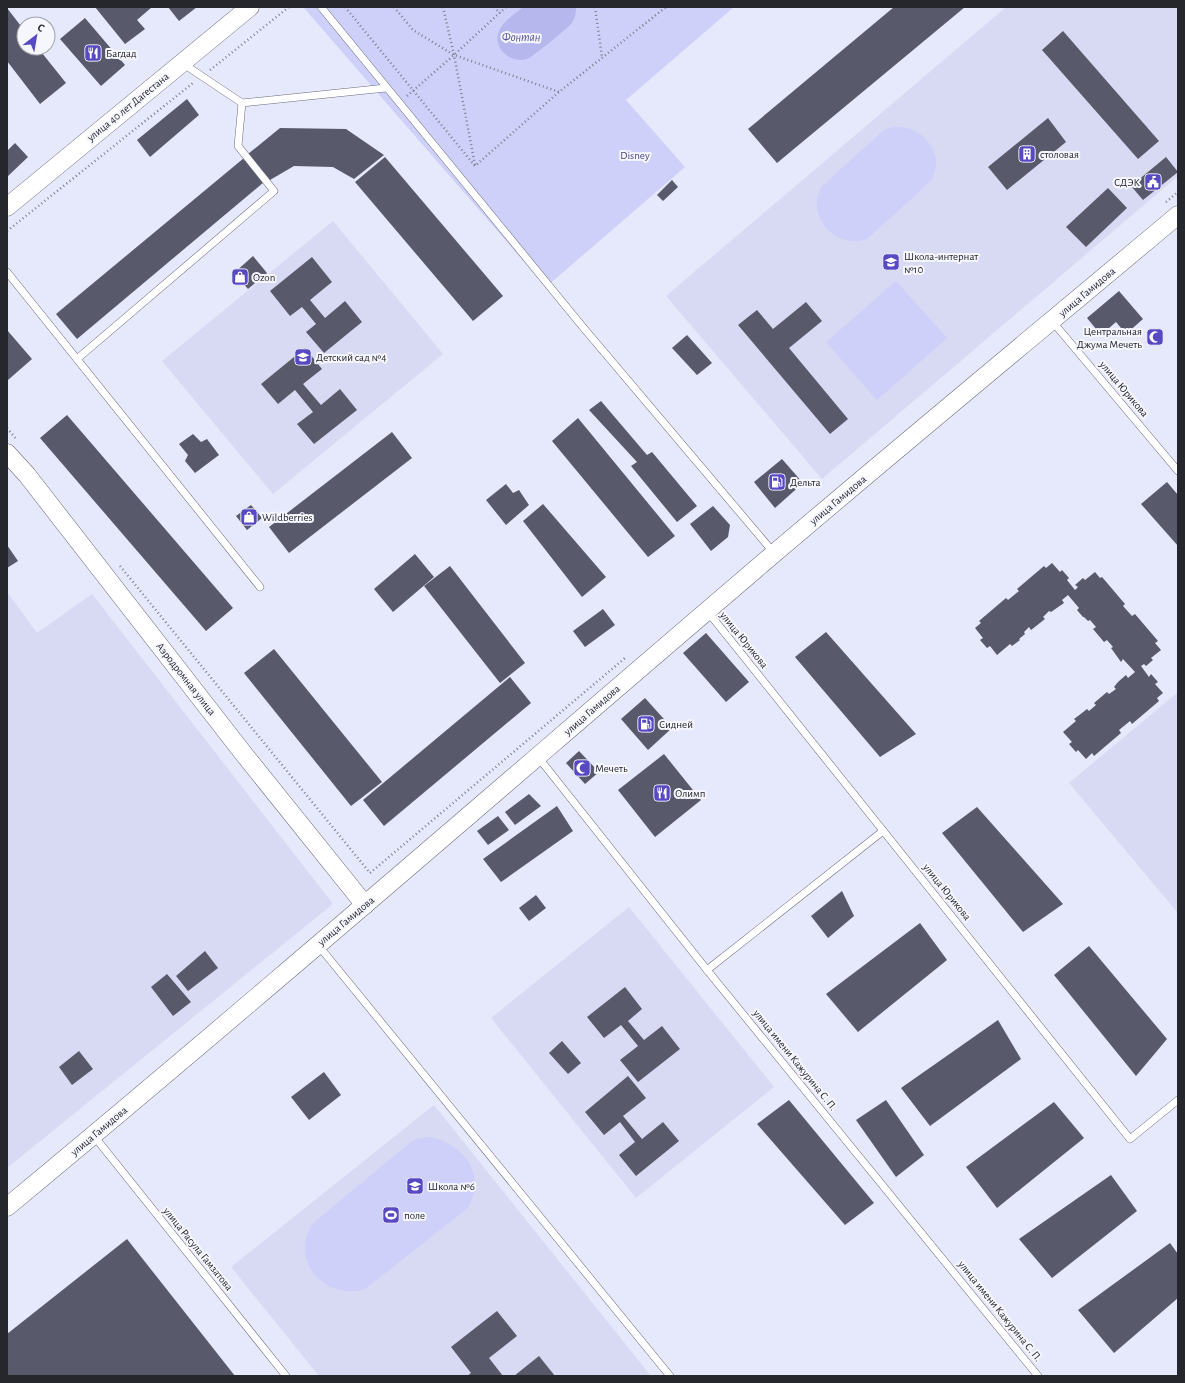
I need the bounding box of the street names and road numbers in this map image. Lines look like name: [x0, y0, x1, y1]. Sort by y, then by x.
street label: улица 40 лет Дагестана: [84, 71, 171, 144]
street label: улица Гамидова: [1056, 265, 1117, 319]
street label: улица Юрикова: [1097, 358, 1150, 419]
street label: улица Гамидова: [807, 473, 868, 527]
street label: улица Юрикова: [717, 609, 770, 670]
street label: Аэродромная улица: [154, 641, 218, 717]
street label: улица Гамидова: [561, 683, 622, 738]
street label: улица Юрикова: [920, 861, 973, 922]
street label: улица Гамидова: [315, 894, 376, 948]
street label: улица имени Кажурина С. П.: [750, 1007, 839, 1112]
street label: улица Гамидова: [68, 1104, 129, 1158]
street label: улица Расула Гамзатова: [161, 1205, 235, 1293]
street label: улица имени Кажурина С. П.: [955, 1258, 1044, 1363]

